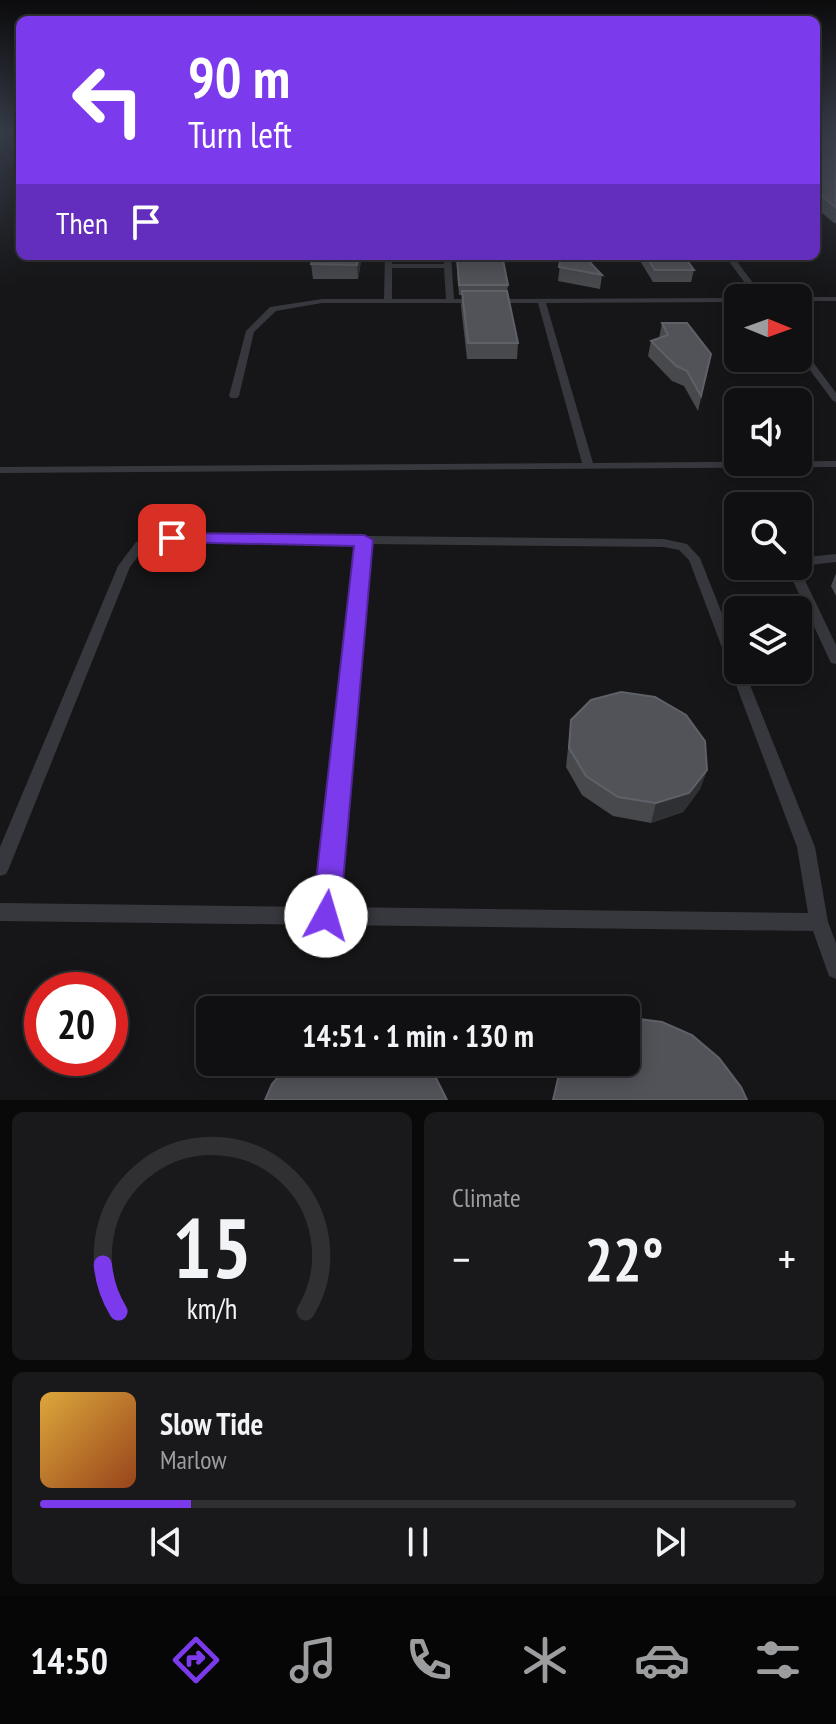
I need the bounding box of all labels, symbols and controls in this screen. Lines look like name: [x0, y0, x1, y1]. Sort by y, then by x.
text: 90 m: [188, 41, 290, 113]
icon: left: [56, 48, 160, 152]
text: Turn left: [188, 111, 292, 158]
icon: arrive: [124, 200, 168, 244]
text: Then: [56, 203, 108, 242]
north arrow: [724, 284, 812, 372]
map controls: [724, 284, 812, 684]
button: sound: [724, 388, 812, 476]
button: search: [724, 492, 812, 580]
pin: [138, 504, 206, 572]
icon: arrive: [150, 516, 194, 560]
button: layers: [724, 596, 812, 684]
position arrow: [284, 874, 368, 958]
speed limit sign: 20: [24, 972, 128, 1076]
text: 14:51 · 1 min · 130 m: [302, 1016, 534, 1055]
text: Climate: [452, 1181, 521, 1214]
text: 15: [172, 1193, 252, 1301]
text: 22°: [584, 1220, 664, 1298]
text: −: [452, 1230, 470, 1287]
text: +: [778, 1230, 796, 1287]
text: km/h: [187, 1290, 237, 1327]
text: Slow Tide: [160, 1404, 263, 1443]
text: Marlow: [160, 1443, 226, 1476]
icon: previous: [144, 1520, 188, 1564]
icon: pause: [396, 1520, 440, 1564]
icon: next: [648, 1520, 692, 1564]
icon: directions: [168, 1632, 224, 1688]
icon: music: [285, 1632, 341, 1688]
icon: phone: [401, 1632, 457, 1688]
icon: climate: [517, 1632, 573, 1688]
icon: car: [634, 1632, 690, 1688]
icon: filters: [750, 1632, 806, 1688]
text: 14:50: [30, 1637, 108, 1684]

